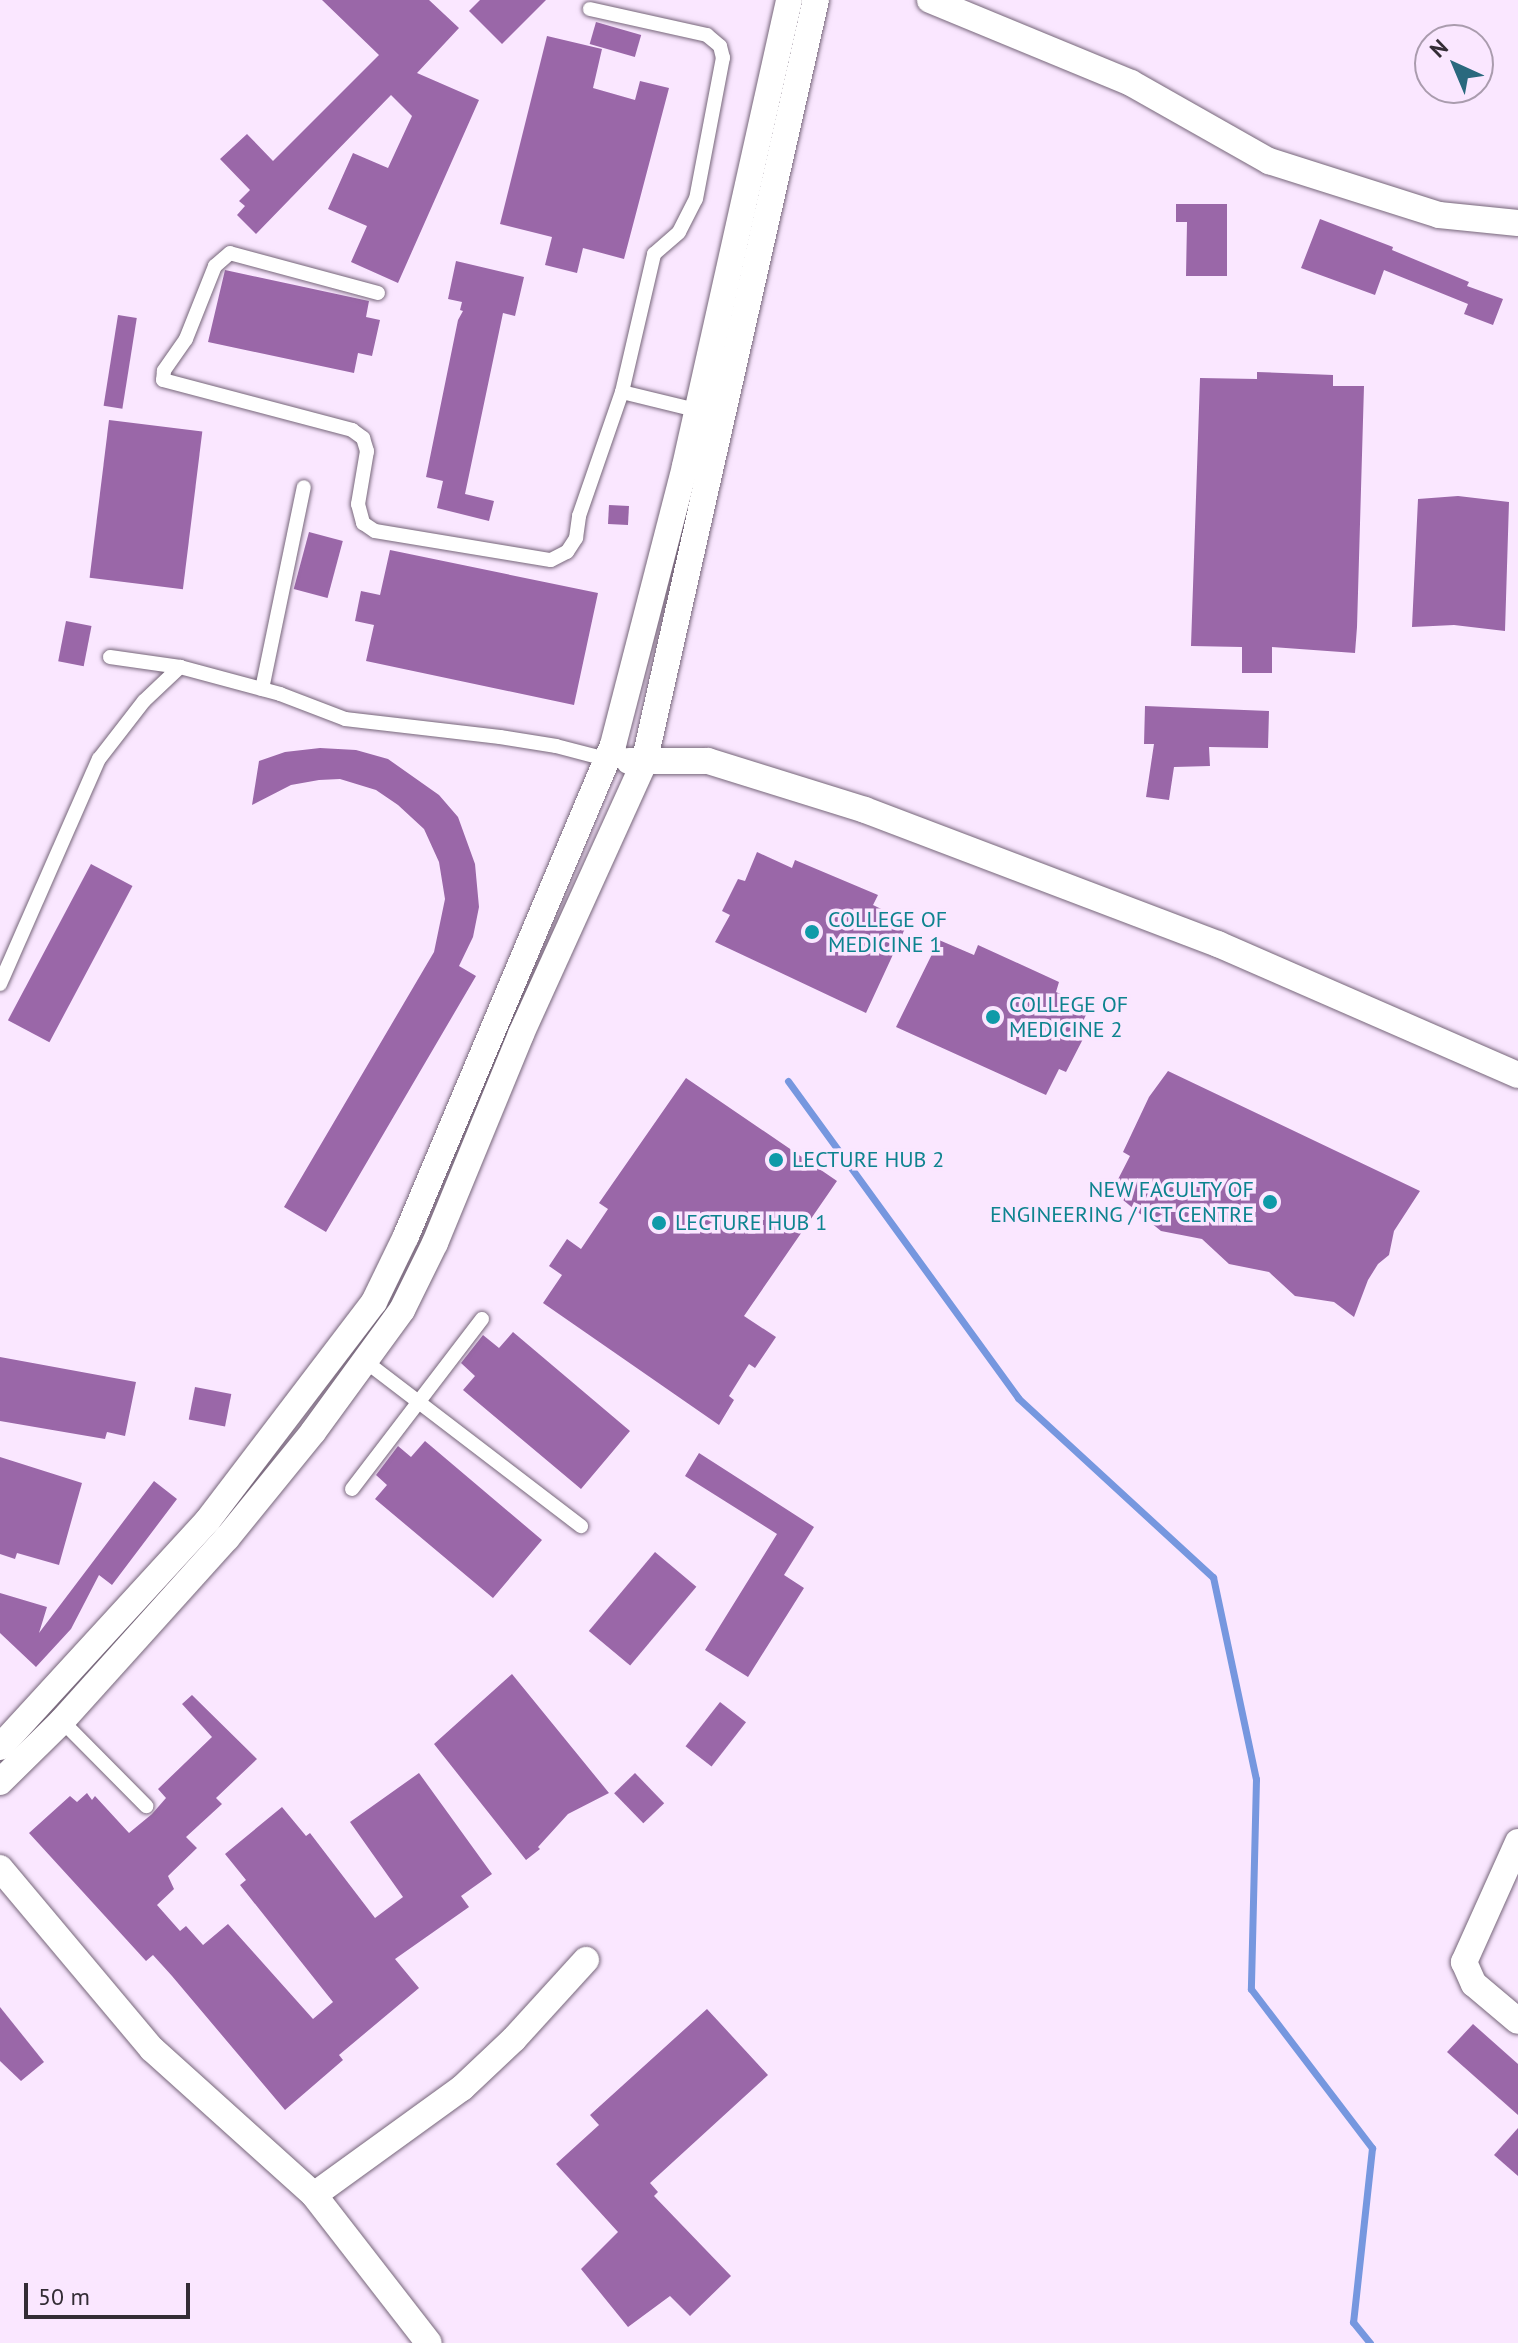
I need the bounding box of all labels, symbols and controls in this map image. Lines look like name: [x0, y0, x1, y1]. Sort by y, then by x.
north arrow: [1414, 24, 1494, 104]
text: N: [1424, 33, 1454, 63]
place label: COLLEGE OF MEDICINE 1: [828, 906, 947, 958]
marker: COLLEGE OF MEDICINE 1: [803, 923, 821, 941]
place label: COLLEGE OF MEDICINE 2: [1009, 991, 1128, 1042]
marker: COLLEGE OF MEDICINE 2: [984, 1008, 1002, 1026]
place label: LECTURE HUB 2: [792, 1147, 944, 1173]
marker: LECTURE HUB 2: [767, 1151, 785, 1169]
place label: NEW FACULTY OF ENGINEERING / ICT CENTRE: [989, 1176, 1254, 1228]
marker: NEW FACULTY OF ENGINEERING / ICT CENTRE: [1261, 1193, 1279, 1211]
place label: LECTURE HUB 1: [675, 1210, 827, 1236]
marker: LECTURE HUB 1: [650, 1214, 668, 1232]
scale bar: [28, 2267, 194, 2317]
text: 50 m: [38, 2281, 90, 2312]

